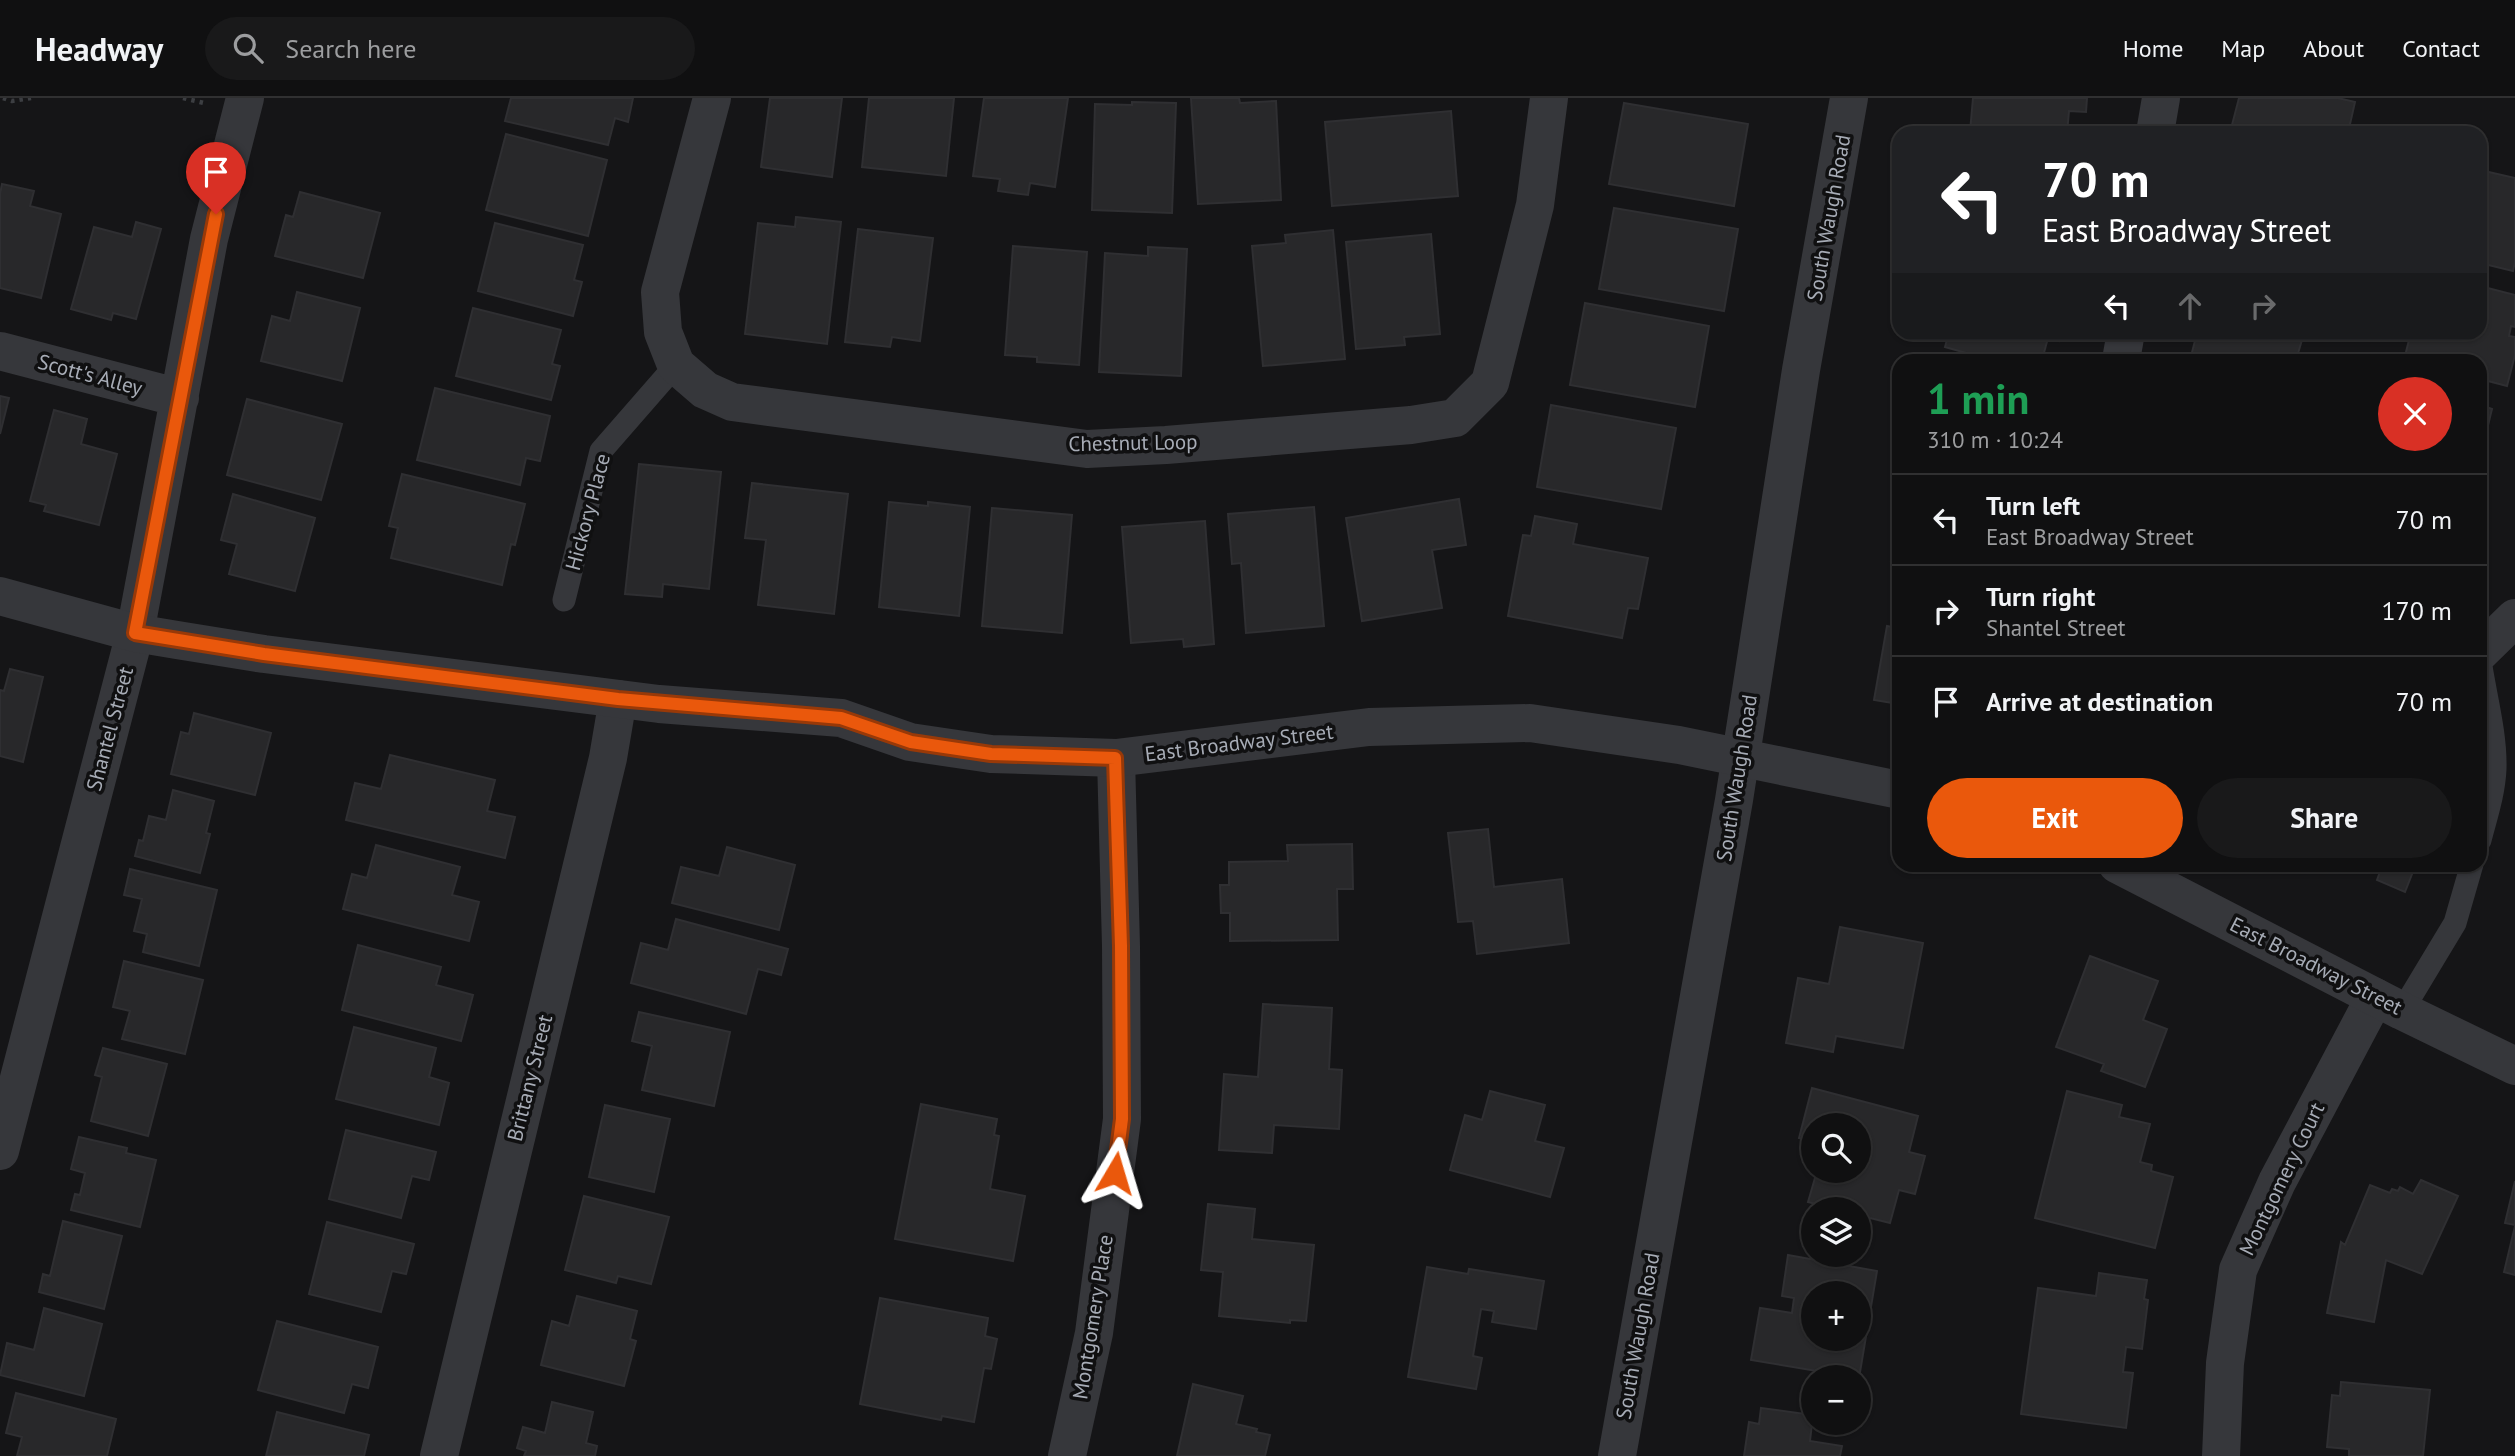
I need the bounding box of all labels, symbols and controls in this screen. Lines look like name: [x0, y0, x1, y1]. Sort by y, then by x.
search box: [205, 17, 695, 80]
text: Headway: [35, 27, 163, 70]
icon: search: [229, 29, 267, 67]
text: Search here: [285, 32, 416, 65]
text: Home: [2123, 33, 2183, 64]
text: Map: [2221, 33, 2265, 64]
text: About: [2303, 33, 2364, 64]
text: Contact: [2402, 33, 2480, 64]
street label: South Waugh Road: [1801, 133, 1856, 303]
pin: [186, 142, 246, 214]
text: 70 m: [2042, 147, 2149, 211]
icon: arrive: [197, 153, 235, 191]
icon: left: [1927, 154, 2018, 245]
text: East Broadway Street: [2042, 209, 2331, 251]
icon: left: [2098, 287, 2136, 325]
icon: ahead: [2171, 287, 2209, 325]
icon: right: [2244, 287, 2282, 325]
street label: Scott's Alley: [35, 348, 146, 401]
text: 1 min: [1927, 371, 2029, 426]
button: close: [2378, 377, 2452, 451]
text: 310 m · 10:24: [1927, 425, 2063, 454]
street label: Chestnut Loop: [1068, 428, 1198, 457]
street label: Hickory Place: [559, 450, 616, 573]
text: Turn left: [1986, 489, 2080, 522]
icon: left: [1927, 501, 1965, 539]
text: 70 m: [2396, 503, 2452, 536]
text: East Broadway Street: [1986, 522, 2194, 551]
text: Turn right: [1986, 580, 2095, 613]
icon: right: [1927, 592, 1965, 630]
text: 170 m: [2381, 594, 2452, 627]
text: Shantel Street: [1986, 613, 2126, 642]
street label: Shantel Street: [80, 664, 139, 794]
icon: arrive: [1927, 683, 1965, 721]
text: Arrive at destination: [1986, 685, 2213, 718]
text: 70 m: [2396, 685, 2452, 718]
street label: South Waugh Road: [1710, 693, 1763, 863]
street label: East Broadway Street: [1143, 718, 1335, 767]
button: Exit: [1927, 778, 2183, 858]
button: Share: [2197, 778, 2452, 858]
street label: East Broadway Street: [2226, 910, 2407, 1021]
street label: Brittany Street: [501, 1012, 558, 1144]
street label: Montgomery Court: [2233, 1098, 2330, 1260]
map controls: [1801, 1113, 1871, 1435]
button: search: [1801, 1113, 1871, 1183]
position arrow: [1078, 1136, 1152, 1210]
button: layers: [1801, 1197, 1871, 1267]
street label: Montgomery Place: [1066, 1233, 1119, 1401]
street label: South Waugh Road: [1610, 1251, 1665, 1421]
button: +: [1801, 1281, 1871, 1351]
button: −: [1801, 1365, 1871, 1435]

